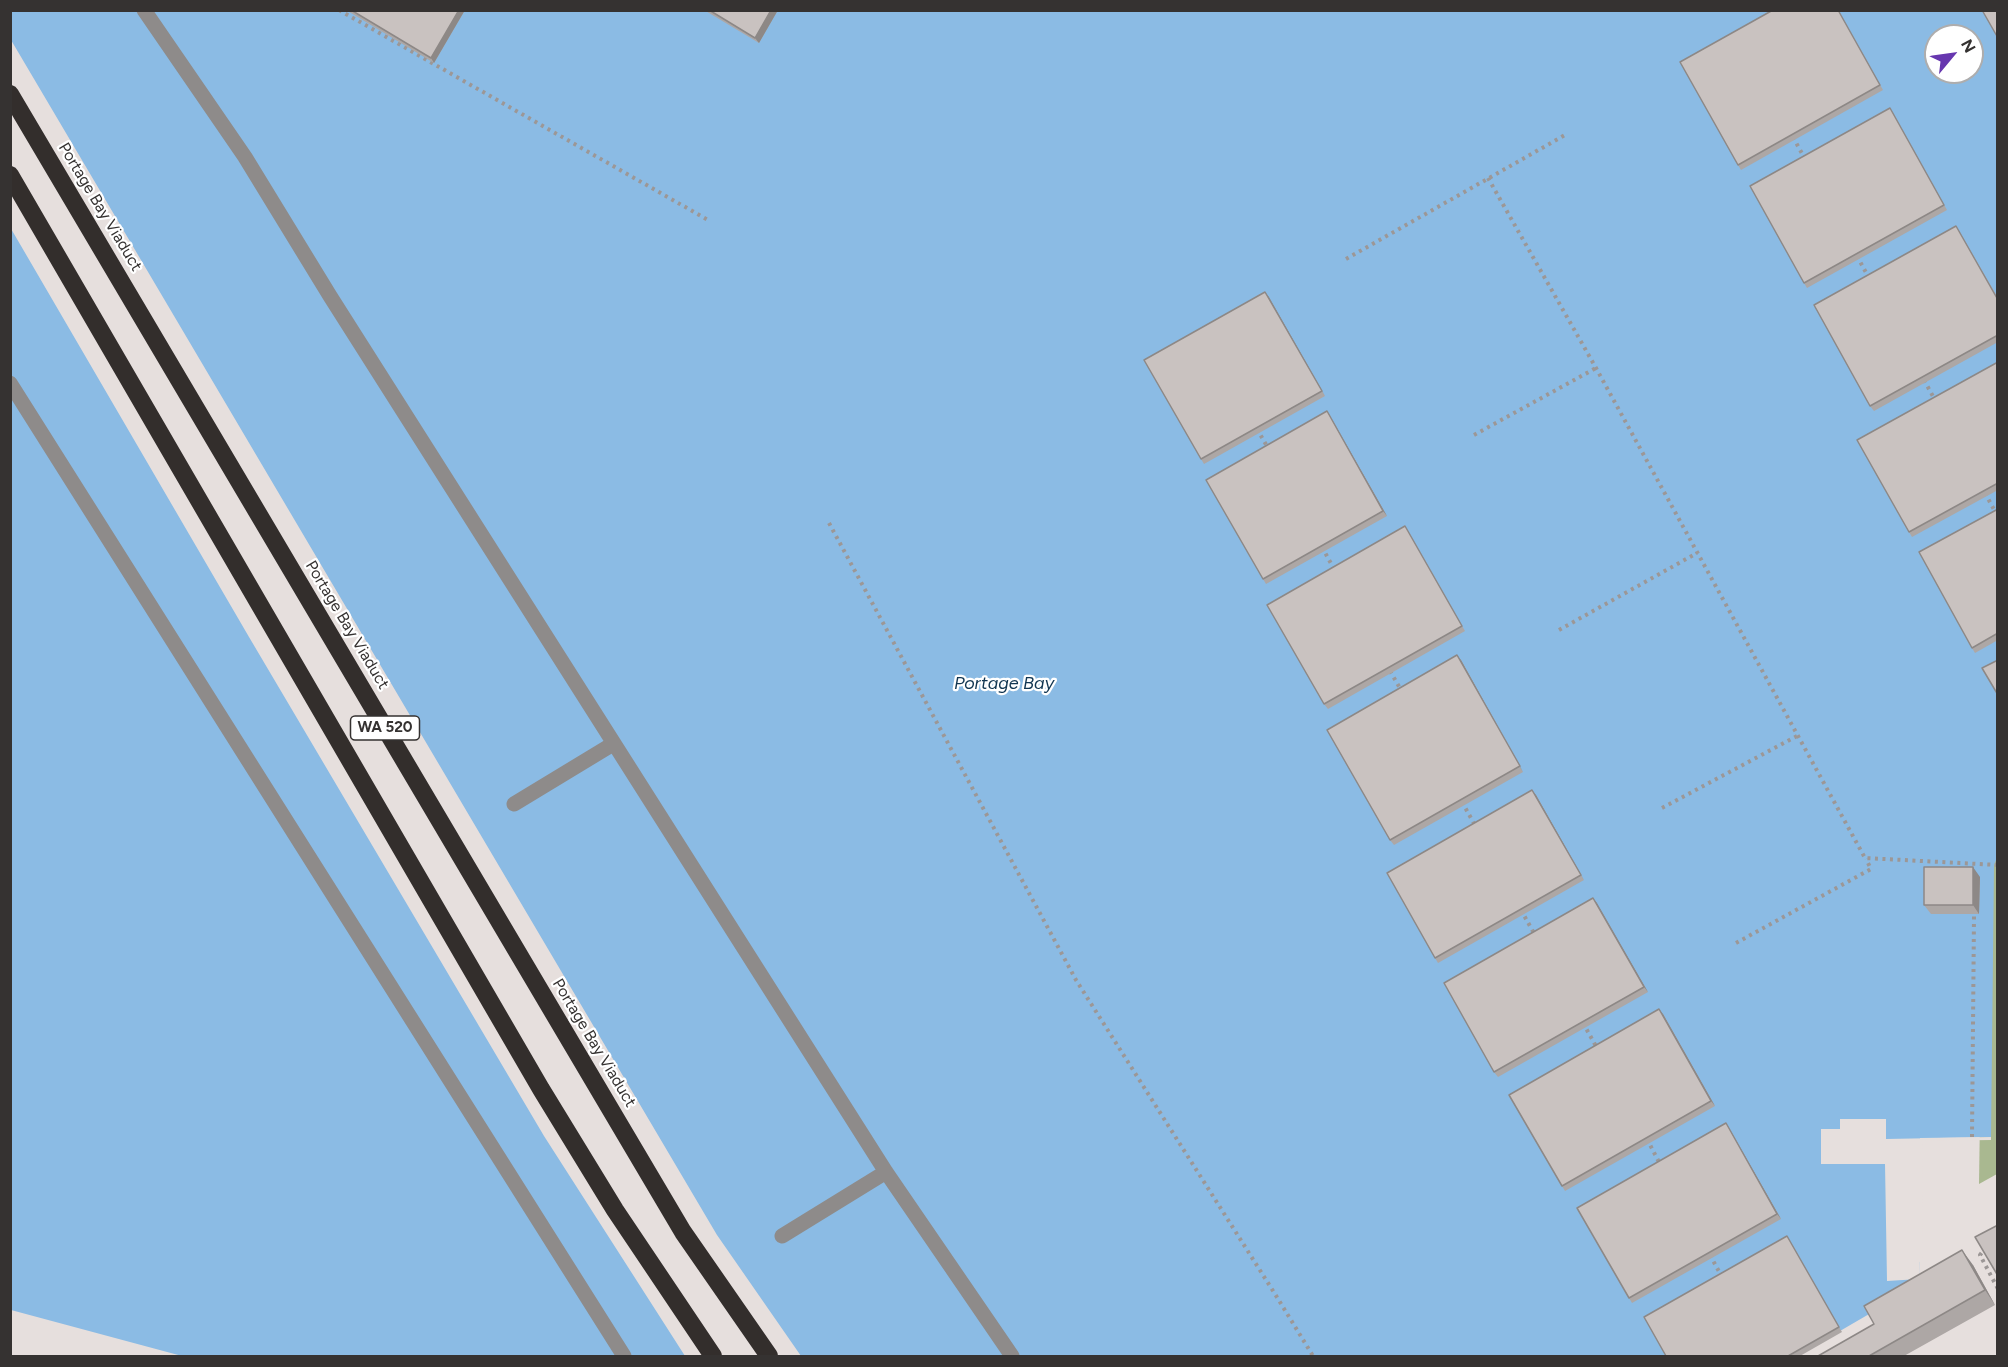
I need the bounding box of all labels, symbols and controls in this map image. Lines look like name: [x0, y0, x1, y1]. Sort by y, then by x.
north arrow: [1924, 24, 1984, 84]
text: N: [1957, 36, 1980, 56]
street label: Portage Bay Viaduct: [54, 139, 146, 275]
street label: Portage Bay Viaduct: [301, 557, 393, 693]
water label: Portage Bay: [954, 673, 1054, 695]
road number: WA 520: [350, 716, 420, 740]
street label: Portage Bay Viaduct: [548, 975, 640, 1111]

